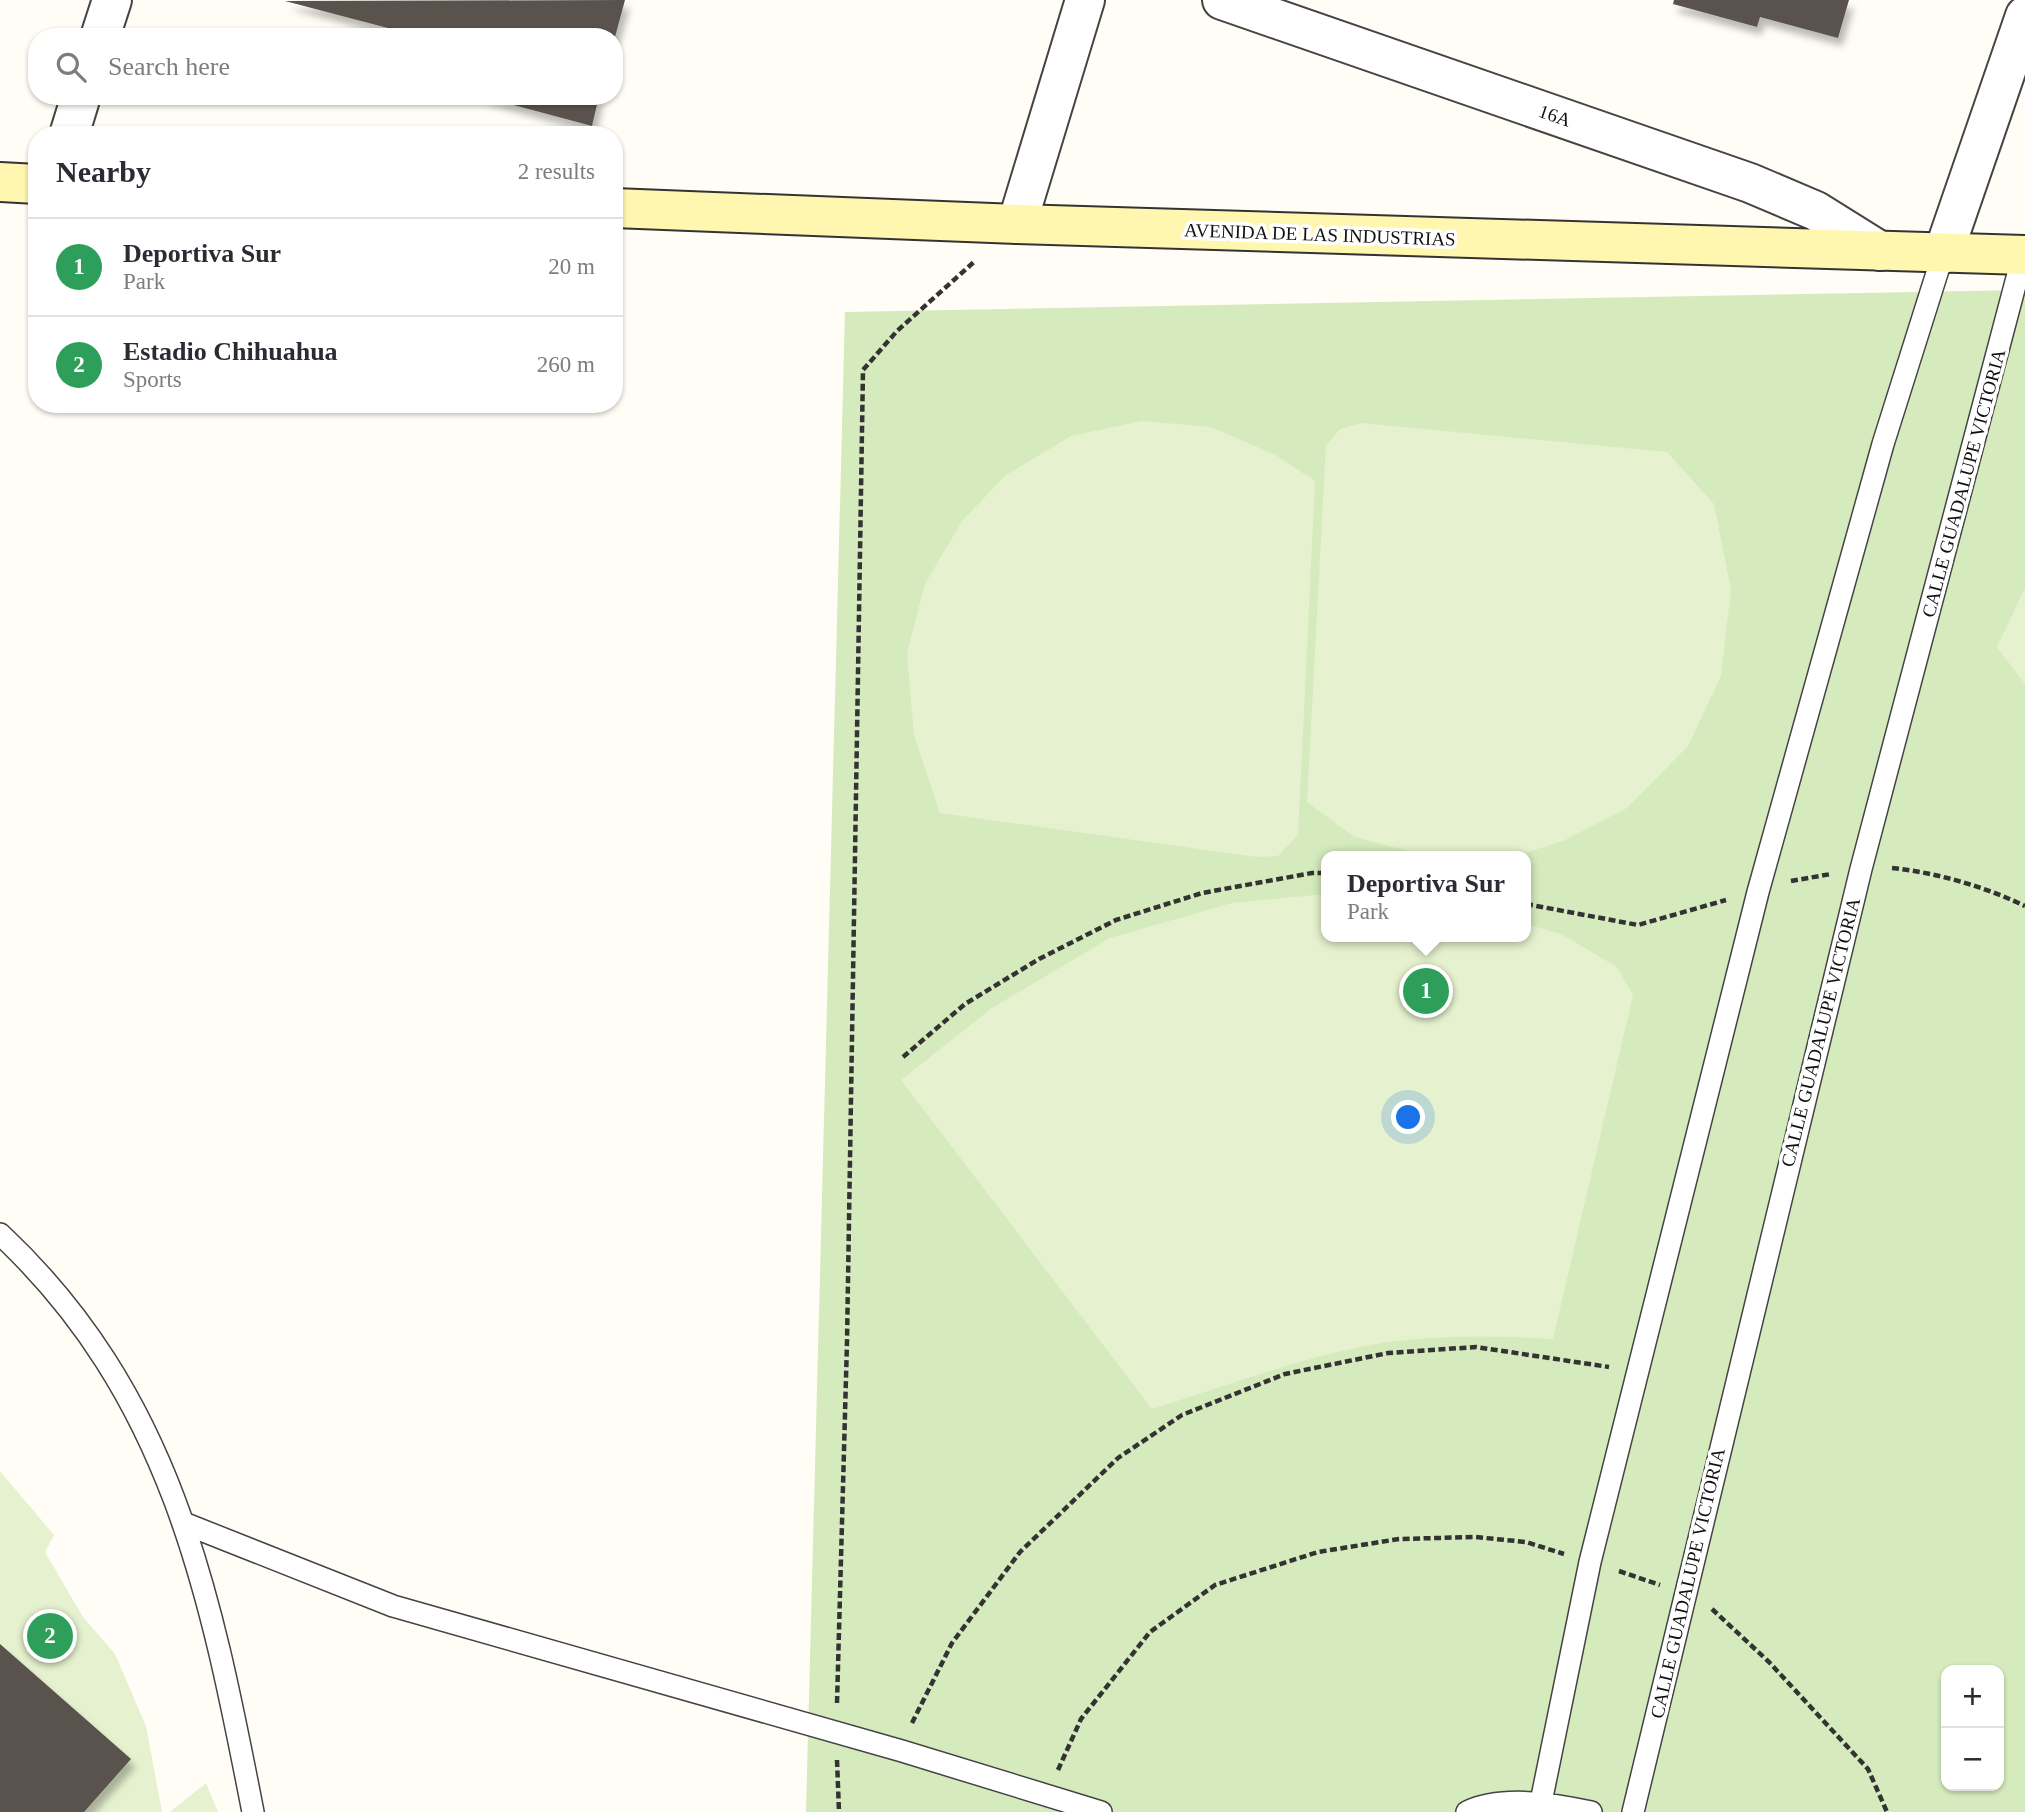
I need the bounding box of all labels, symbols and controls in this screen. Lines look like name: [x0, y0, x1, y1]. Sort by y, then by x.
search box: [28, 28, 623, 105]
icon: search: [52, 48, 90, 86]
text: Search here: [108, 52, 230, 81]
street label: 16A: [1536, 100, 1574, 131]
text: Nearby: [56, 155, 151, 188]
text: 2 results: [518, 159, 595, 184]
street label: AVENIDA DE LAS INDUSTRIAS: [1184, 219, 1456, 250]
text: Deportiva Sur: [123, 239, 281, 268]
text: 1: [73, 254, 85, 279]
text: 20 m: [548, 254, 595, 279]
text: Park: [123, 269, 165, 294]
text: Estadio Chihuahua: [123, 337, 338, 366]
street label: CALLE GUADALUPE VICTORIA: [1918, 346, 2010, 620]
text: 2: [73, 352, 85, 377]
text: 260 m: [537, 352, 595, 377]
text: Sports: [123, 367, 182, 392]
popup: [1321, 851, 1531, 942]
text: Deportiva Sur: [1347, 869, 1505, 898]
street label: CALLE GUADALUPE VICTORIA: [1777, 895, 1864, 1169]
text: Park: [1347, 899, 1389, 924]
pin: 1: [1403, 965, 1449, 1017]
your location: [1391, 1100, 1425, 1134]
street label: CALLE GUADALUPE VICTORIA: [1646, 1446, 1729, 1720]
pin: 2: [27, 1610, 73, 1662]
map controls: [1941, 1665, 2004, 1791]
button: +: [1941, 1665, 2004, 1728]
button: −: [1941, 1728, 2004, 1791]

